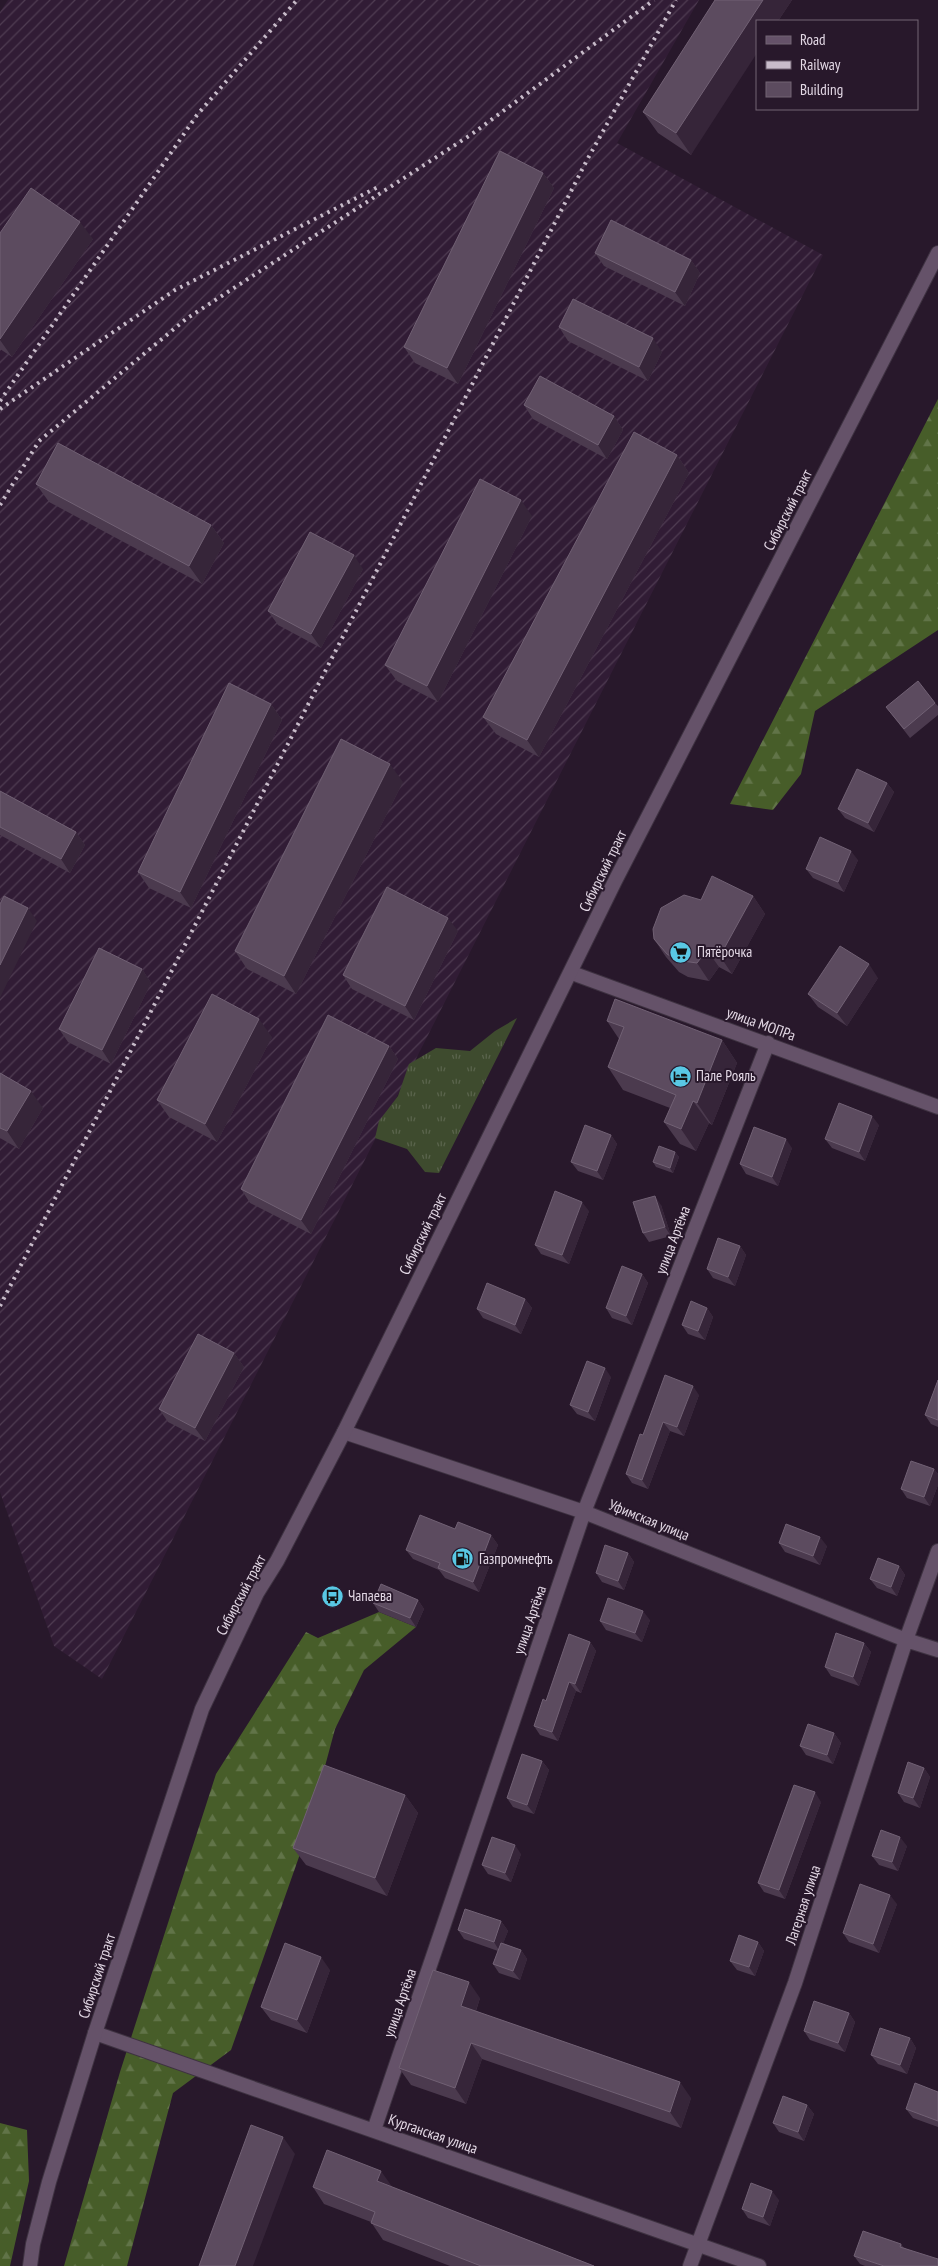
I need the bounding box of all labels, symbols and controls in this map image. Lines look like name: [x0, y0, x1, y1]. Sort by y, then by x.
legend: [756, 20, 918, 110]
text: Road: [800, 30, 826, 49]
text: Railway: [800, 55, 841, 74]
text: Building: [800, 80, 843, 99]
street label: Сибирский тракт: [759, 466, 816, 554]
street label: Сибирский тракт: [575, 827, 631, 915]
supermarket icon: Пятёрочка: [669, 940, 693, 964]
place label: Пятёрочка: [697, 942, 752, 961]
street label: улица МОПРа: [724, 1002, 798, 1045]
hotel icon: Пале Рояль: [668, 1064, 692, 1088]
place label: Пале Рояль: [696, 1066, 756, 1085]
street label: Сибирский тракт: [395, 1190, 451, 1278]
street label: улица Артёма: [651, 1203, 694, 1277]
street label: Уфимская улица: [606, 1495, 692, 1544]
fuel station icon: Газпромнефть: [451, 1547, 475, 1571]
place label: Газпромнефть: [479, 1549, 553, 1568]
street label: Сибирский тракт: [211, 1551, 270, 1638]
street label: улица Артёма: [509, 1583, 550, 1657]
bus stop icon: Чапаева: [320, 1584, 344, 1608]
place label: Чапаева: [348, 1586, 392, 1605]
street label: Лагерная улица: [780, 1863, 824, 1948]
street label: Сибирский тракт: [74, 1931, 119, 2021]
street label: улица Артёма: [379, 1966, 420, 2040]
street label: Курганская улица: [386, 2109, 480, 2158]

